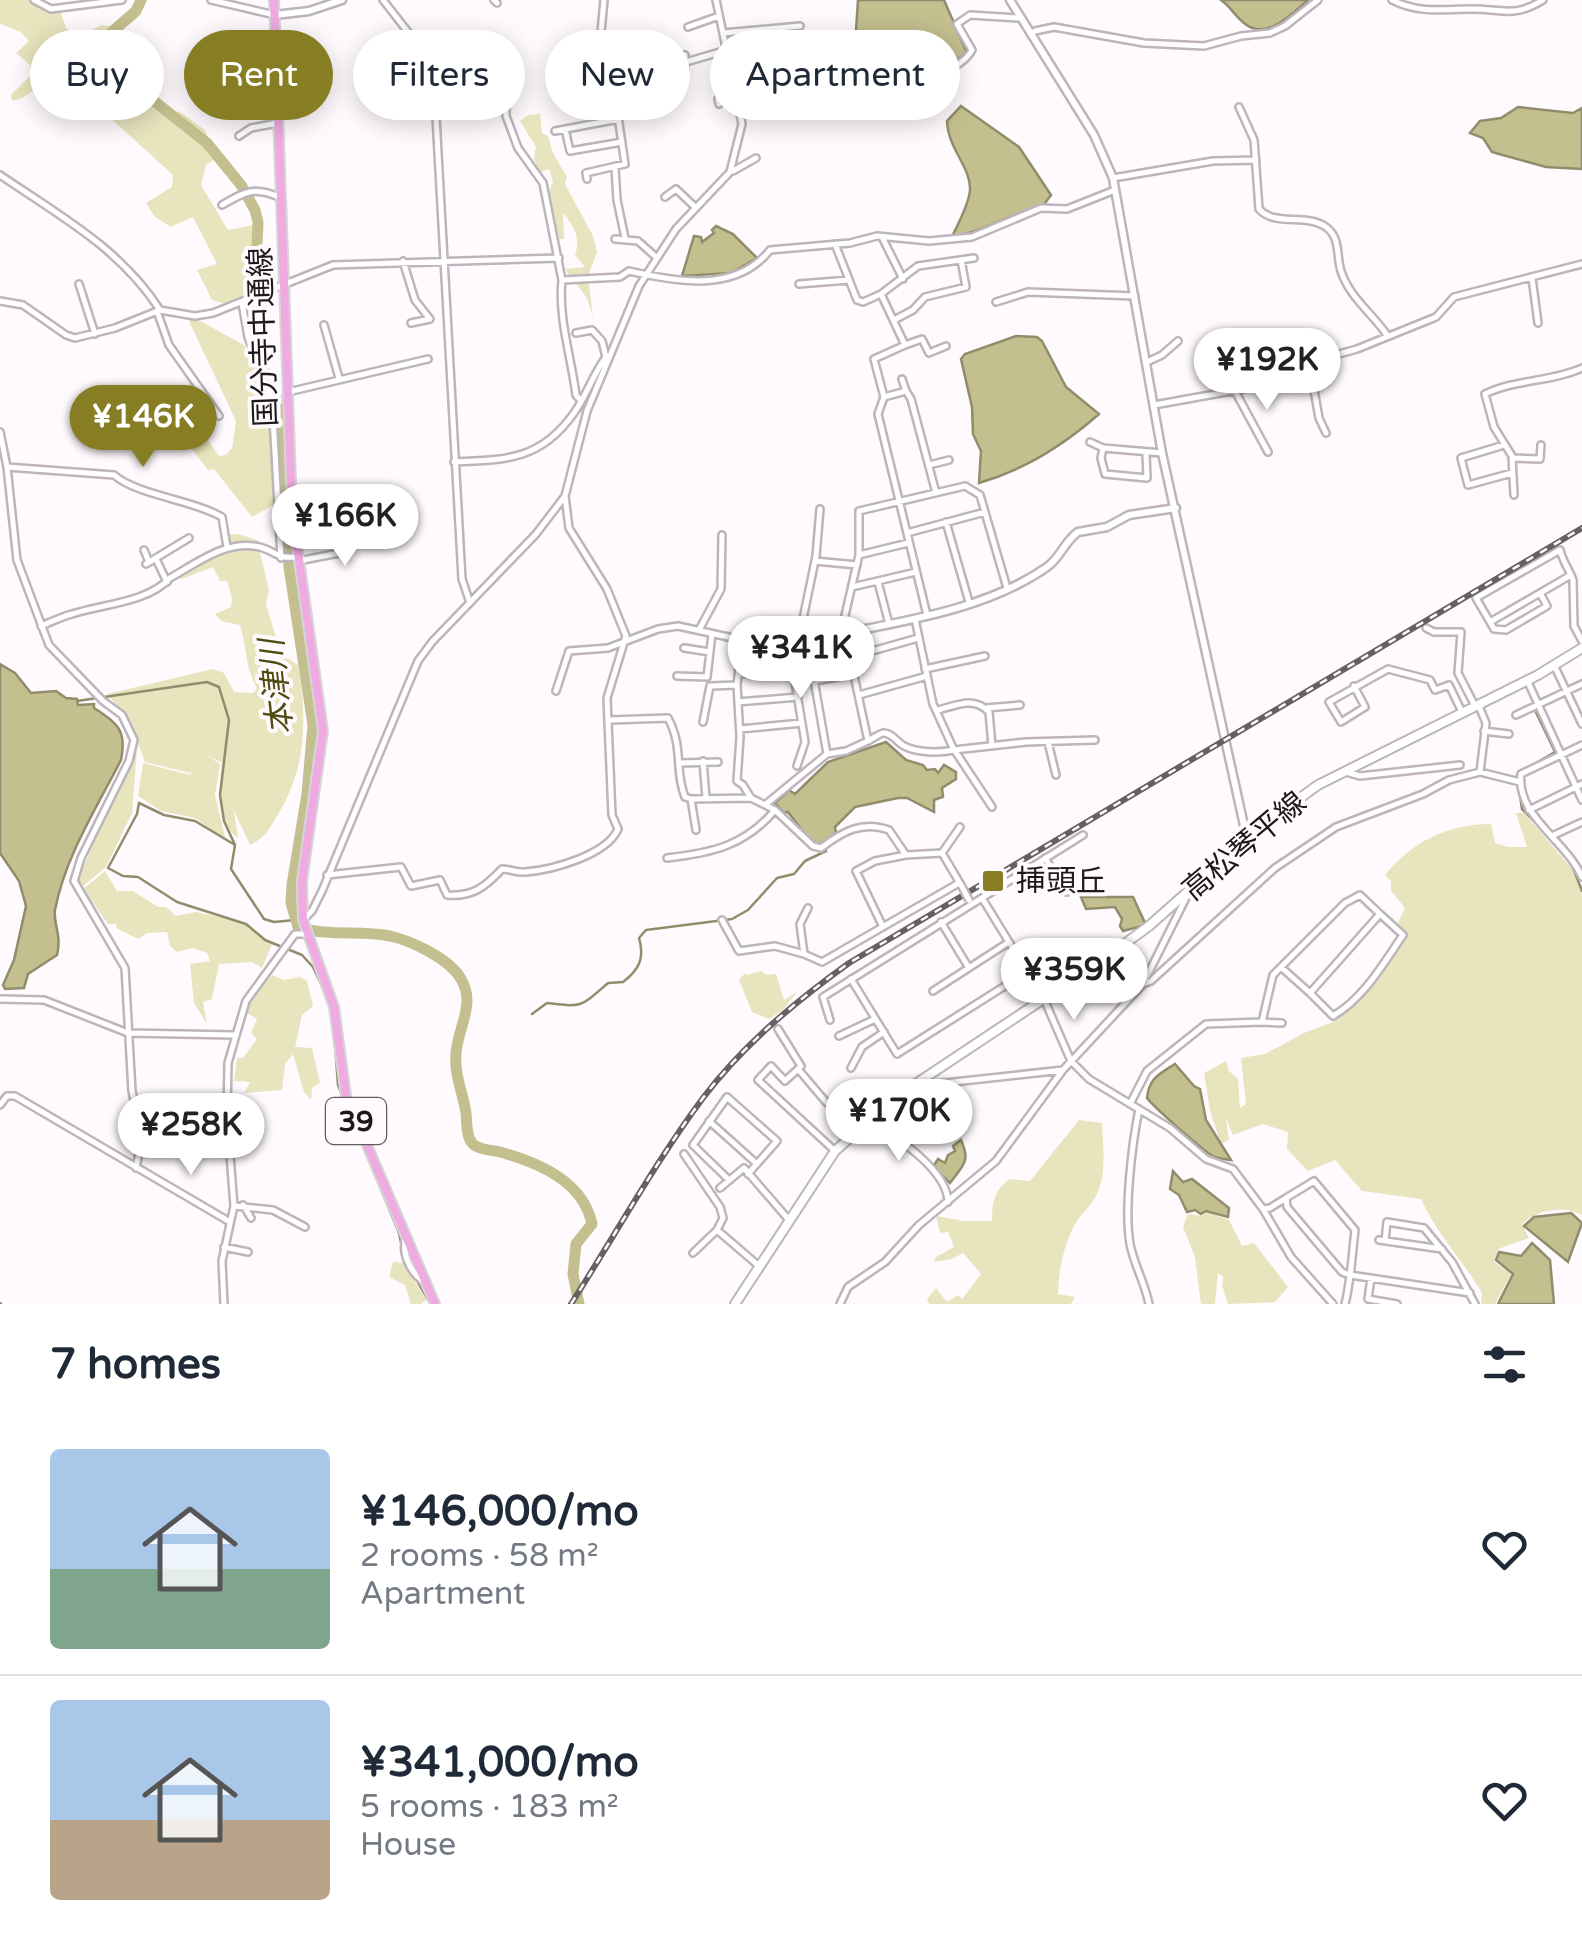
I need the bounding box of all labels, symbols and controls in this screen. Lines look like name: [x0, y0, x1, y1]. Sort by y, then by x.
chip: Buy: [30, 30, 164, 120]
chip: Rent: [184, 30, 333, 120]
chip: Filters: [353, 30, 525, 120]
chip: New: [545, 30, 690, 120]
chip: Apartment: [710, 30, 960, 120]
street label: 国分寺中通線: [242, 246, 285, 428]
pin: ¥192K: [1197, 328, 1337, 413]
text: ¥192K: [1216, 341, 1318, 379]
pin: ¥146K: [73, 385, 213, 470]
text: ¥146K: [92, 398, 194, 436]
pin: ¥166K: [275, 484, 415, 569]
text: ¥166K: [294, 497, 396, 535]
pin: ¥341K: [731, 616, 871, 701]
text: ¥341K: [750, 629, 852, 667]
water label: 本津川: [253, 634, 301, 737]
street label: 高松琴平線: [1175, 784, 1314, 909]
place label: 挿頭丘: [1016, 863, 1106, 900]
marker: 挿頭丘: [980, 868, 1006, 894]
pin: ¥359K: [1004, 938, 1144, 1023]
text: ¥359K: [1023, 951, 1125, 989]
pin: ¥170K: [829, 1079, 969, 1164]
text: ¥170K: [848, 1092, 950, 1130]
pin: ¥258K: [121, 1093, 261, 1178]
road number: 39: [326, 1098, 386, 1144]
text: ¥258K: [140, 1106, 242, 1144]
icon: filters: [1477, 1337, 1532, 1392]
text: 7 homes: [50, 1339, 221, 1390]
text: ¥146,000/mo: [360, 1486, 639, 1537]
icon: home: [130, 1489, 250, 1609]
icon: heart: [1477, 1522, 1532, 1577]
text: 2 rooms · 58 m²: [360, 1537, 599, 1575]
text: Apartment: [360, 1575, 525, 1613]
text: ¥341,000/mo: [360, 1737, 639, 1788]
icon: home: [130, 1740, 250, 1860]
icon: heart: [1477, 1773, 1532, 1828]
text: 5 rooms · 183 m²: [360, 1788, 619, 1826]
text: House: [360, 1826, 456, 1864]

